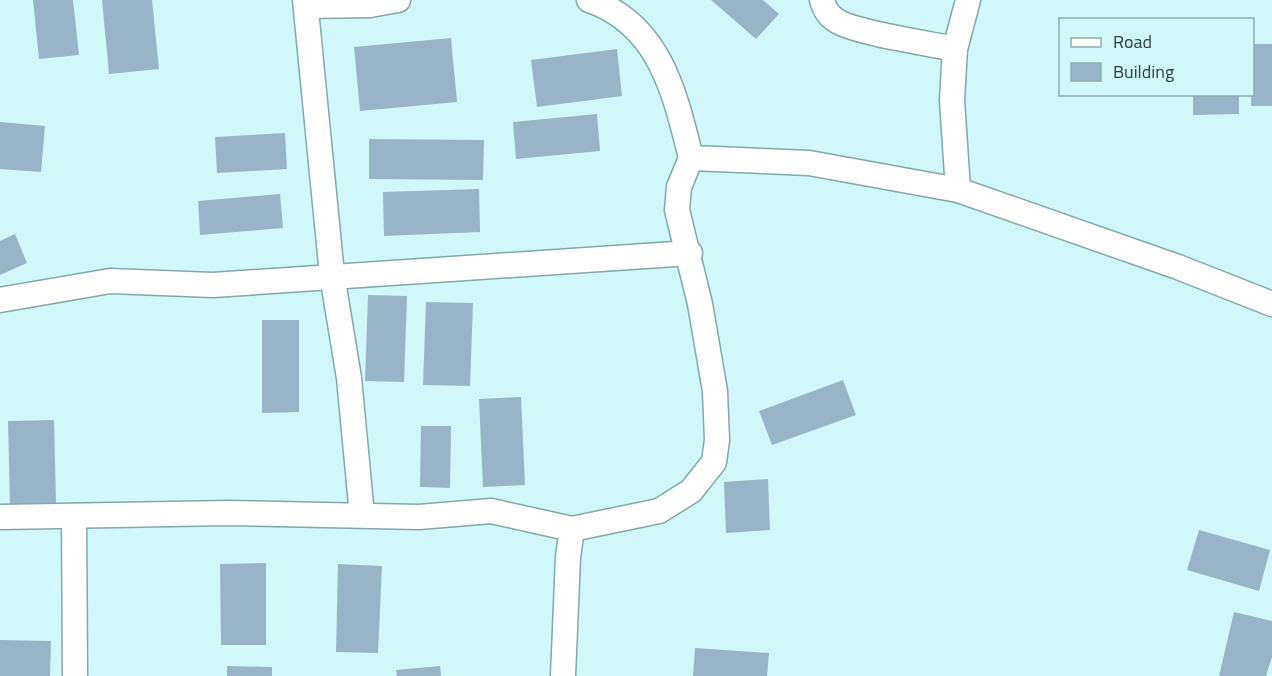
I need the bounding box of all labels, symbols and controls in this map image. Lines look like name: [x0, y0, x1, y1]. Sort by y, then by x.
legend: [1059, 18, 1254, 96]
text: Road: [1113, 28, 1152, 55]
text: Building: [1113, 58, 1174, 85]

